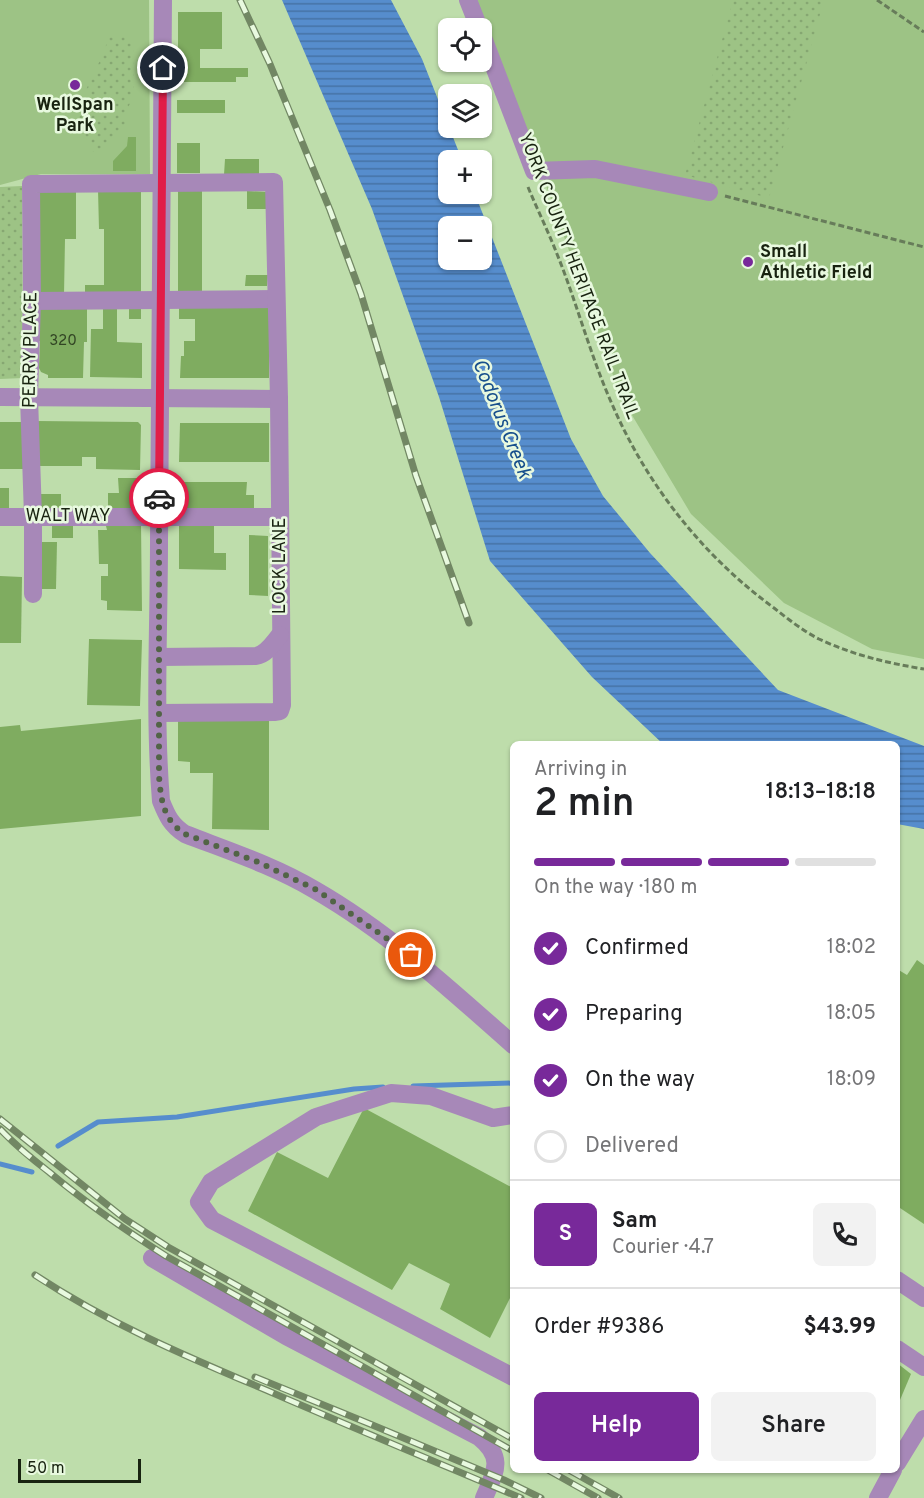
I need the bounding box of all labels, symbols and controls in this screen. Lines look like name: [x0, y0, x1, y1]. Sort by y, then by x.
map controls: [438, 18, 492, 270]
button: locate: [438, 18, 492, 72]
pin: [137, 42, 188, 93]
icon: home: [146, 51, 179, 84]
marker: WellSpan Park: [68, 78, 82, 92]
button: layers: [438, 84, 492, 138]
place label: WellSpan Park: [36, 94, 114, 138]
street label: YORK COUNTY HERITAGE RAIL TRAIL: [513, 129, 643, 423]
button: +: [438, 150, 492, 204]
button: −: [438, 216, 492, 270]
place label: Small Athletic Field: [760, 241, 872, 285]
marker: Small Athletic Field: [741, 255, 755, 269]
street label: PERRY PLACE: [18, 292, 44, 408]
house number: 320: [49, 332, 77, 351]
water label: Codorus Creek: [465, 356, 537, 483]
courier: [129, 468, 189, 528]
icon: car: [143, 482, 176, 515]
street label: WALT WAY: [26, 505, 110, 528]
street label: LOCK LANE: [269, 518, 292, 614]
text: Arriving in: [534, 757, 627, 783]
text: 18:13–18:18: [766, 779, 876, 806]
text: 2 min: [534, 781, 635, 830]
text: On the way · 180 m: [534, 875, 697, 901]
pin: [385, 929, 436, 980]
icon: check: [534, 932, 567, 965]
text: Confirmed: [585, 935, 689, 962]
text: 18:02: [827, 935, 876, 961]
icon: bag: [394, 938, 427, 971]
icon: check: [534, 998, 567, 1031]
text: Preparing: [585, 1001, 683, 1028]
text: 18:05: [827, 1001, 876, 1027]
icon: check: [534, 1064, 567, 1097]
text: On the way: [585, 1067, 695, 1094]
text: 18:09: [827, 1067, 876, 1093]
text: Delivered: [585, 1133, 679, 1160]
button: phone: [813, 1203, 876, 1266]
text: Sam: [612, 1208, 657, 1235]
text: S: [559, 1221, 572, 1248]
text: Courier · 4.7: [612, 1235, 714, 1261]
text: Order #9386: [534, 1314, 664, 1341]
text: $43.99: [804, 1314, 876, 1341]
button: Help: [534, 1392, 699, 1461]
button: Share: [711, 1392, 876, 1461]
scale bar: [18, 1456, 141, 1484]
text: 50 m: [27, 1459, 65, 1479]

